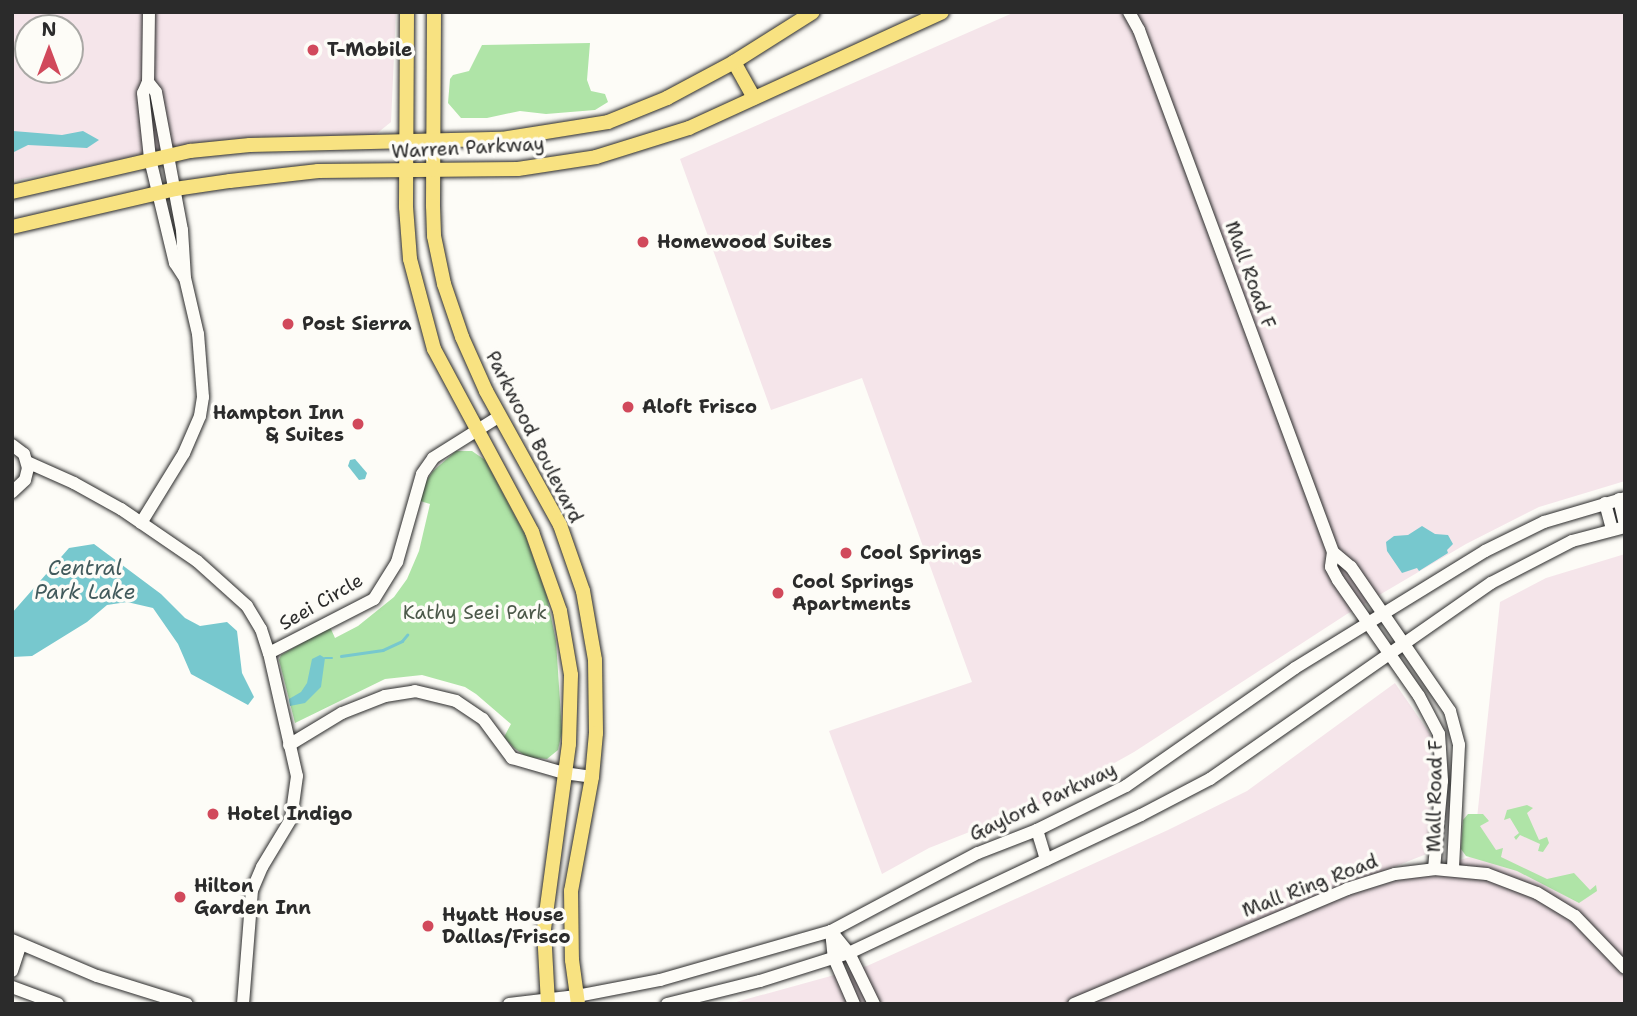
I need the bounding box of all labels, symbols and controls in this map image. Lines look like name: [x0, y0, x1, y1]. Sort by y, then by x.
north arrow: [14, 14, 84, 84]
text: N: [41, 17, 57, 42]
place label: T-Mobile: [327, 39, 412, 61]
marker: T-Mobile: [305, 42, 321, 58]
street label: Warren Parkway: [391, 133, 545, 163]
street label: Mall Road F: [1220, 218, 1280, 332]
place label: Homewood Suites: [657, 231, 832, 253]
marker: Homewood Suites: [635, 234, 651, 250]
place label: Post Sierra: [302, 313, 412, 335]
marker: Post Sierra: [280, 316, 296, 332]
street label: Parkwood Boulevard: [481, 347, 587, 527]
place label: Aloft Frisco: [642, 396, 757, 418]
marker: Aloft Frisco: [620, 399, 636, 415]
place label: Hampton Inn & Suites: [213, 402, 344, 446]
marker: Hampton Inn & Suites: [350, 416, 366, 432]
place label: Cool Springs: [860, 542, 982, 564]
marker: Cool Springs: [838, 545, 854, 561]
water label: Central Park Lake: [34, 555, 136, 605]
street label: Seei Circle: [275, 569, 367, 635]
place label: Cool Springs Apartments: [792, 571, 914, 615]
marker: Cool Springs Apartments: [770, 585, 786, 601]
park label: Kathy Seei Park: [403, 602, 547, 624]
street label: Mall Road F: [1423, 739, 1447, 853]
street label: Gaylord Parkway: [966, 758, 1120, 846]
place label: Hotel Indigo: [227, 803, 353, 825]
marker: Hotel Indigo: [205, 806, 221, 822]
street label: Mall Ring Road: [1239, 850, 1381, 922]
place label: Hilton Garden Inn: [194, 875, 311, 919]
marker: Hilton Garden Inn: [172, 889, 188, 905]
place label: Hyatt House Dallas/Frisco: [442, 904, 571, 948]
marker: Hyatt House Dallas/Frisco: [420, 918, 436, 934]

